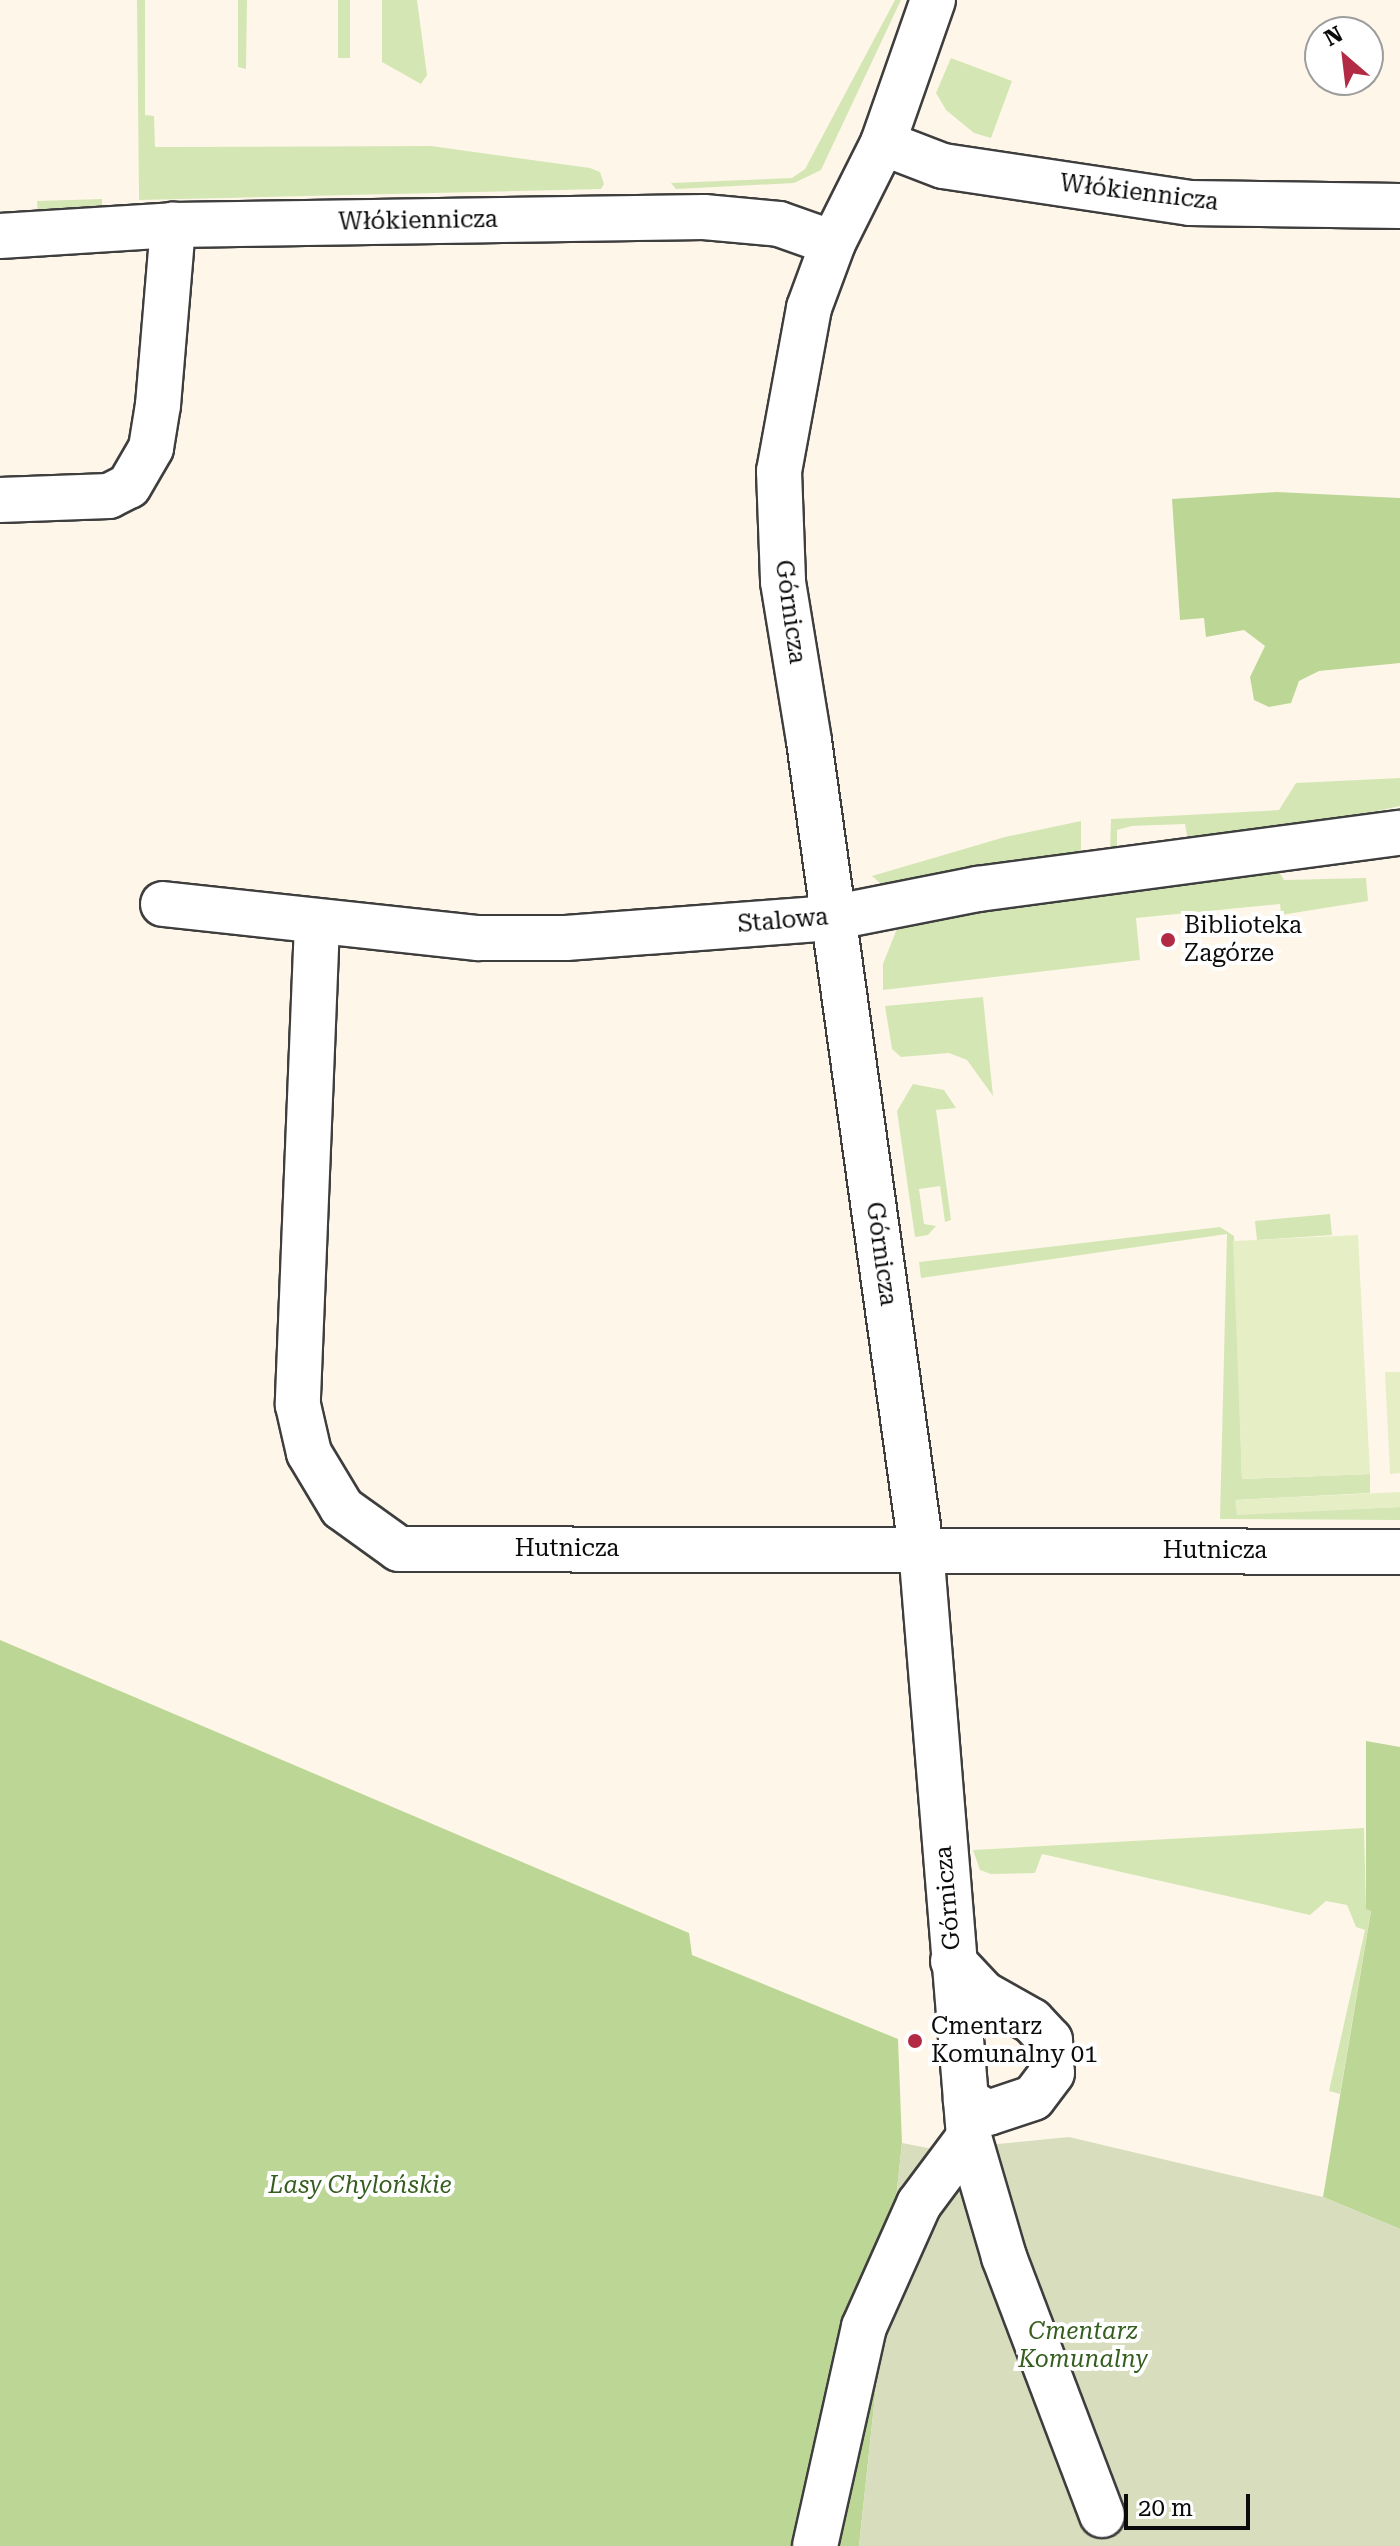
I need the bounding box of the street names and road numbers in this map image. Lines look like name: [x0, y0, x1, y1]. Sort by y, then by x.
street label: Włókiennicza: [1058, 169, 1220, 217]
street label: Włókiennicza: [338, 205, 498, 237]
street label: Górnicza: [768, 558, 812, 666]
street label: Stalowa: [736, 903, 830, 939]
street label: Górnicza: [859, 1200, 903, 1308]
street label: Hutnicza: [515, 1535, 619, 1563]
street label: Hutnicza: [1163, 1537, 1267, 1565]
street label: Górnicza: [929, 1845, 967, 1951]

